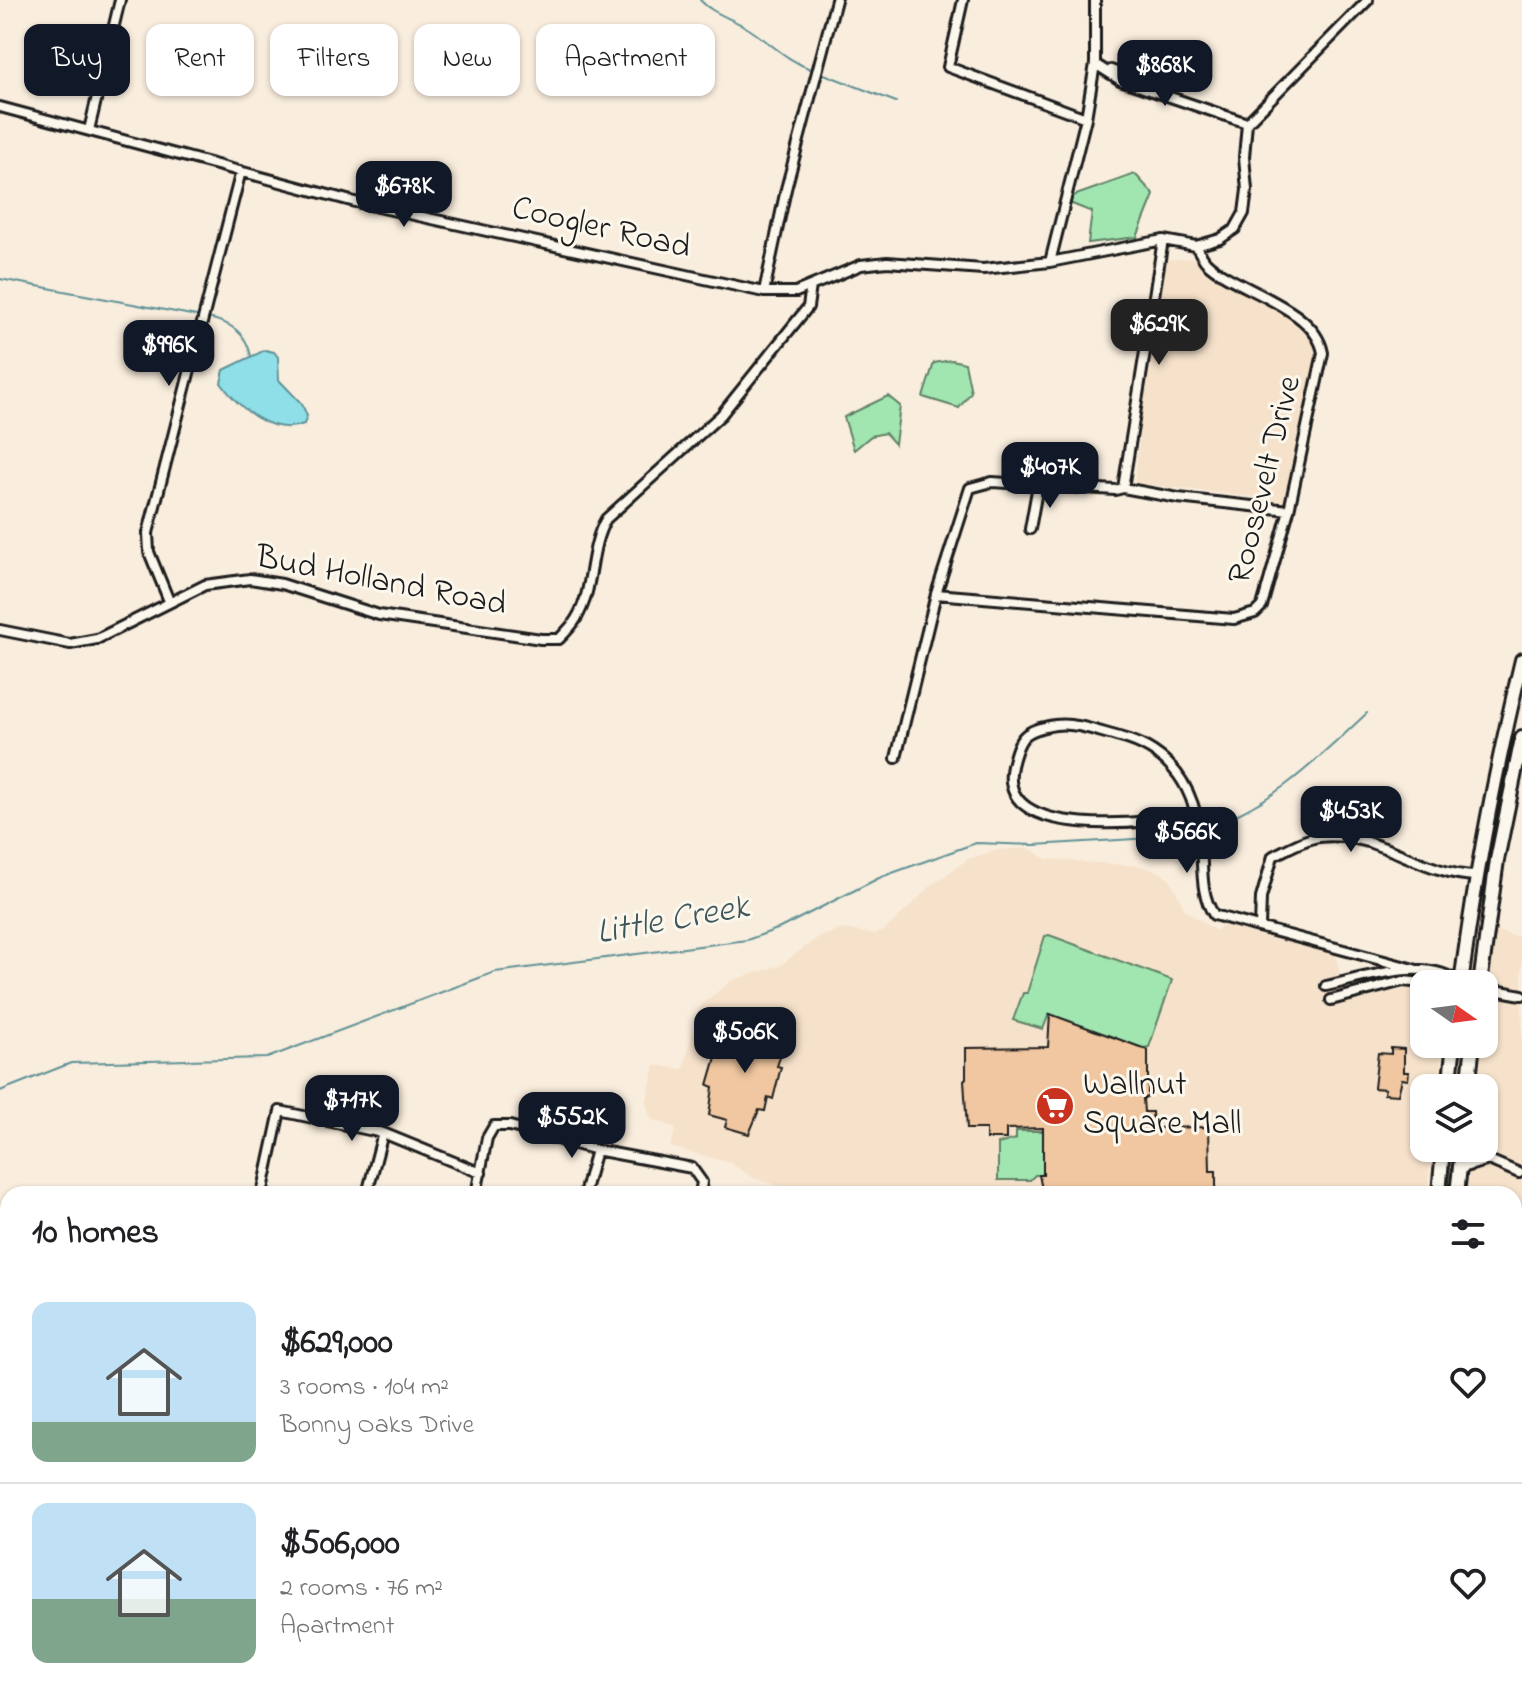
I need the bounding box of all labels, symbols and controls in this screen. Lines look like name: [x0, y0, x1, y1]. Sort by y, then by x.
chip: Buy: [24, 24, 130, 96]
chip: Rent: [146, 24, 254, 96]
chip: Filters: [270, 24, 398, 96]
chip: New: [414, 24, 520, 96]
chip: Apartment: [536, 24, 715, 96]
pin: $868K: [1109, 40, 1221, 108]
text: $868K: [1135, 47, 1195, 85]
pin: $678K: [348, 161, 460, 229]
text: $678K: [374, 168, 434, 206]
street label: Coogler Road: [507, 184, 695, 274]
pin: $629K: [1103, 299, 1215, 367]
text: $629K: [1129, 306, 1189, 344]
pin: $996K: [113, 320, 225, 388]
text: $996K: [141, 327, 197, 365]
street label: Roosevelt Drive: [1216, 370, 1316, 589]
pin: $407K: [994, 442, 1106, 510]
text: $407K: [1020, 449, 1081, 487]
street label: Bud Holland Road: [250, 533, 511, 631]
pin: $453K: [1295, 786, 1407, 854]
text: $453K: [1319, 793, 1383, 831]
pin: $566K: [1131, 807, 1243, 875]
text: $566K: [1154, 814, 1220, 852]
water label: Little Creek: [593, 881, 755, 960]
north arrow: [1410, 970, 1498, 1058]
map controls: [1410, 970, 1498, 1162]
pin: $506K: [689, 1007, 801, 1075]
text: $506K: [712, 1014, 778, 1052]
place label: Wallnut Square Mall: [1083, 1061, 1241, 1150]
button: layers: [1410, 1074, 1498, 1162]
pin: $717K: [296, 1075, 408, 1143]
text: $717K: [323, 1082, 381, 1120]
supermarket icon: Wallnut Square Mall: [1034, 1085, 1076, 1127]
pin: $552K: [516, 1092, 628, 1160]
text: $552K: [536, 1099, 608, 1137]
text: 10 homes: [32, 1209, 159, 1259]
icon: filters: [1446, 1212, 1490, 1256]
text: $629,000: [280, 1319, 393, 1369]
icon: home: [96, 1334, 192, 1430]
icon: heart: [1446, 1360, 1490, 1404]
text: 3 rooms · 104 m²: [280, 1369, 449, 1407]
text: Bonny Oaks Drive: [280, 1407, 474, 1445]
text: $506,000: [280, 1520, 400, 1570]
icon: home: [96, 1535, 192, 1631]
icon: heart: [1446, 1561, 1490, 1605]
text: 2 rooms · 76 m²: [280, 1570, 443, 1608]
text: Apartment: [280, 1608, 394, 1646]

